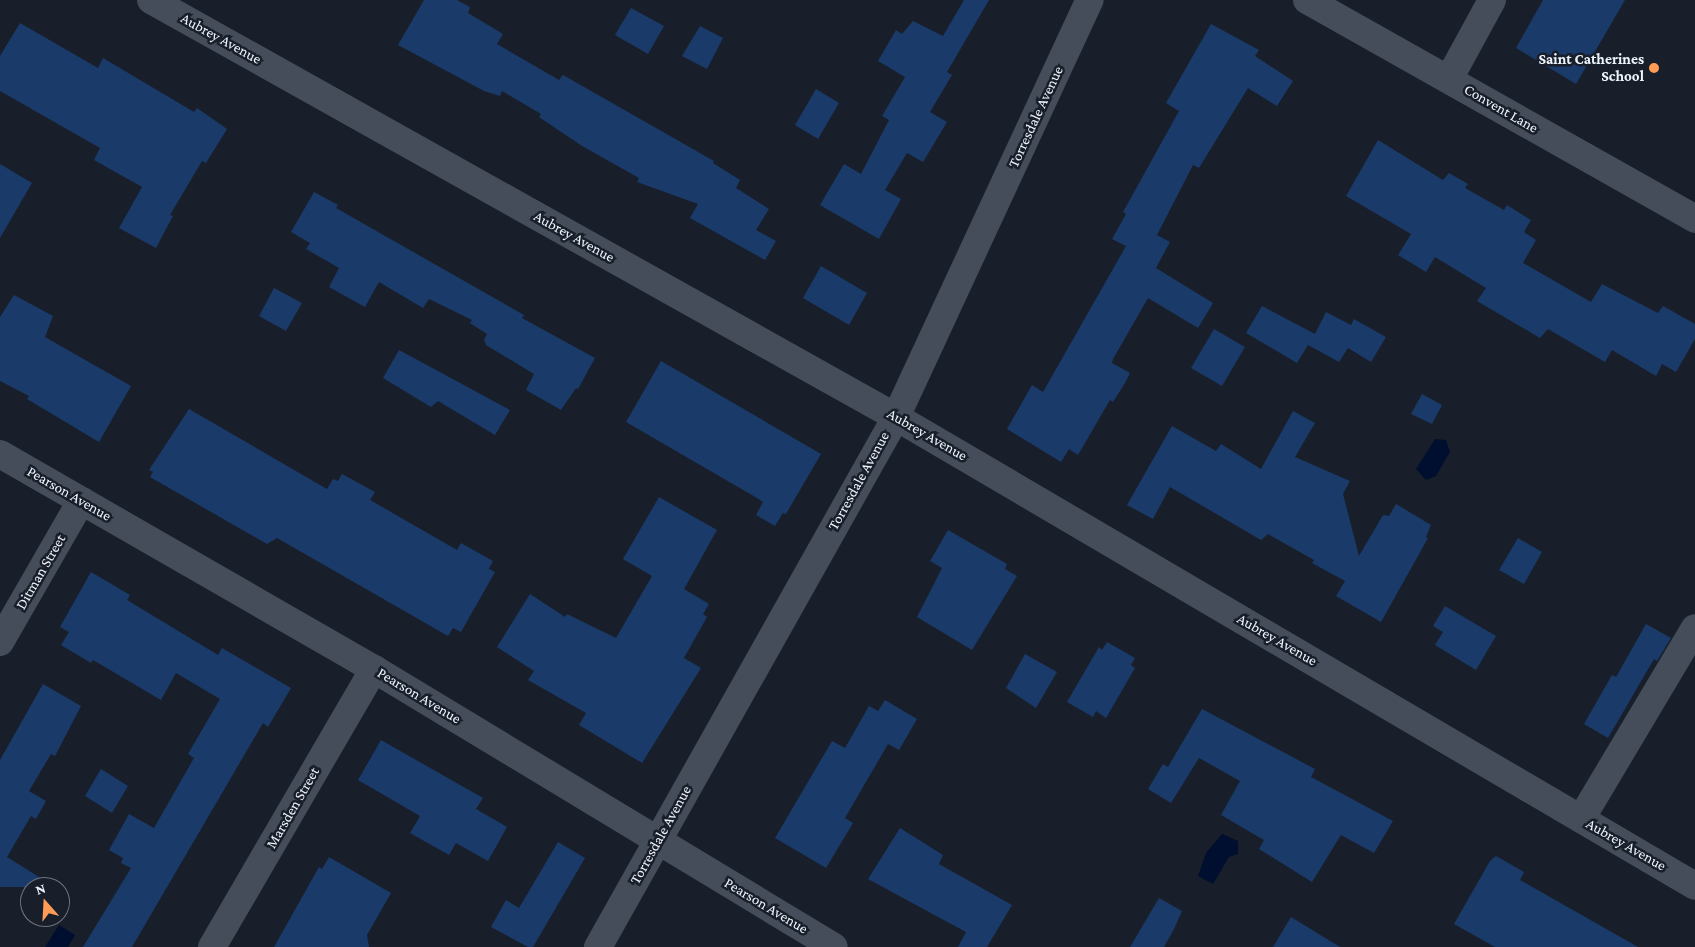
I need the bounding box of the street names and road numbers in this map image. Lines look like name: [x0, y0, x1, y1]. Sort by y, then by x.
street label: Aubrey Avenue: [177, 9, 265, 69]
street label: Torresdale Avenue: [1005, 63, 1067, 171]
street label: Convent Lane: [1461, 81, 1541, 137]
street label: Aubrey Avenue: [530, 207, 618, 267]
street label: Aubrey Avenue: [884, 405, 970, 465]
street label: Torresdale Avenue: [824, 428, 894, 534]
street label: Pearson Avenue: [24, 463, 114, 525]
street label: Ditman Street: [12, 531, 70, 613]
street label: Aubrey Avenue: [1234, 610, 1320, 670]
street label: Pearson Avenue: [374, 664, 464, 728]
street label: Marsden Street: [262, 764, 324, 852]
street label: Torresdale Avenue: [626, 782, 696, 888]
street label: Aubrey Avenue: [1583, 815, 1669, 875]
street label: Pearson Avenue: [721, 874, 811, 938]

